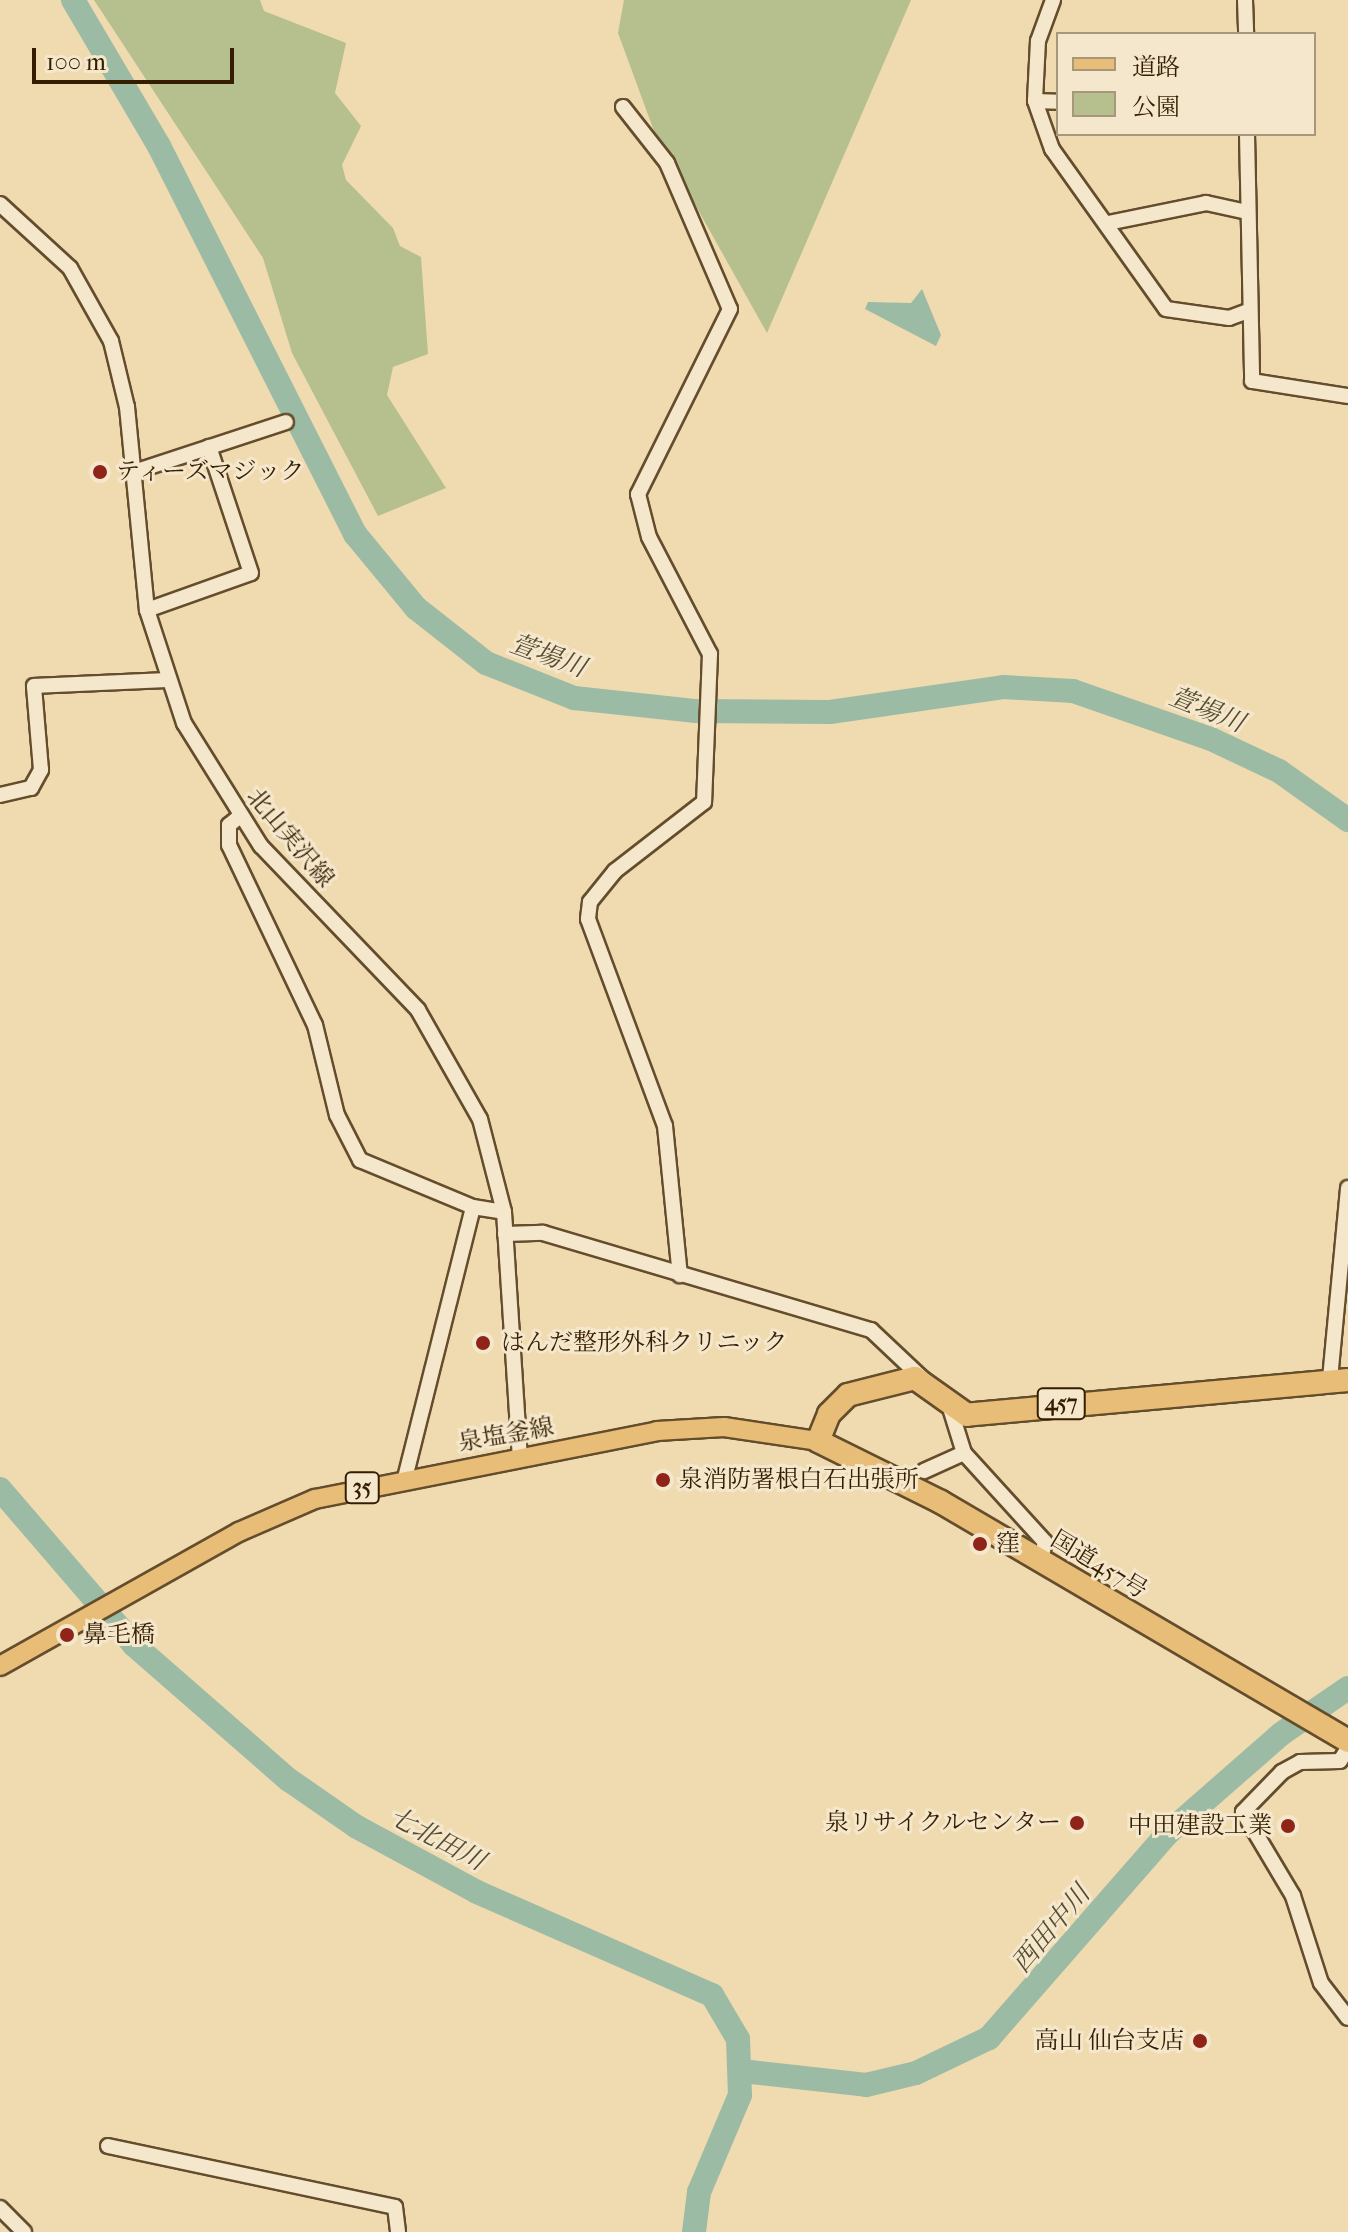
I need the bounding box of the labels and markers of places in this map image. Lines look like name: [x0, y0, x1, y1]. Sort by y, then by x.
place label: ティーズマジック: [116, 458, 308, 486]
marker: ティーズマジック: [91, 463, 109, 481]
place label: はんだ整形外科クリニック: [501, 1329, 789, 1357]
marker: はんだ整形外科クリニック: [472, 1332, 494, 1354]
place label: 泉消防署根白石出張所: [679, 1466, 919, 1494]
marker: 泉消防署根白石出張所: [654, 1471, 672, 1489]
place label: 窪: [996, 1530, 1020, 1558]
marker: 窪: [971, 1535, 989, 1553]
place label: 鼻毛橋: [83, 1621, 155, 1649]
marker: 鼻毛橋: [58, 1626, 76, 1644]
place label: 泉リサイクルセンター: [821, 1809, 1061, 1837]
place label: 中田建設工業: [1128, 1812, 1272, 1840]
marker: 泉リサイクルセンター: [1068, 1814, 1086, 1832]
marker: 中田建設工業: [1279, 1817, 1297, 1835]
place label: 高山 仙台支店: [1035, 2027, 1184, 2055]
marker: 高山 仙台支店: [1191, 2032, 1209, 2050]

